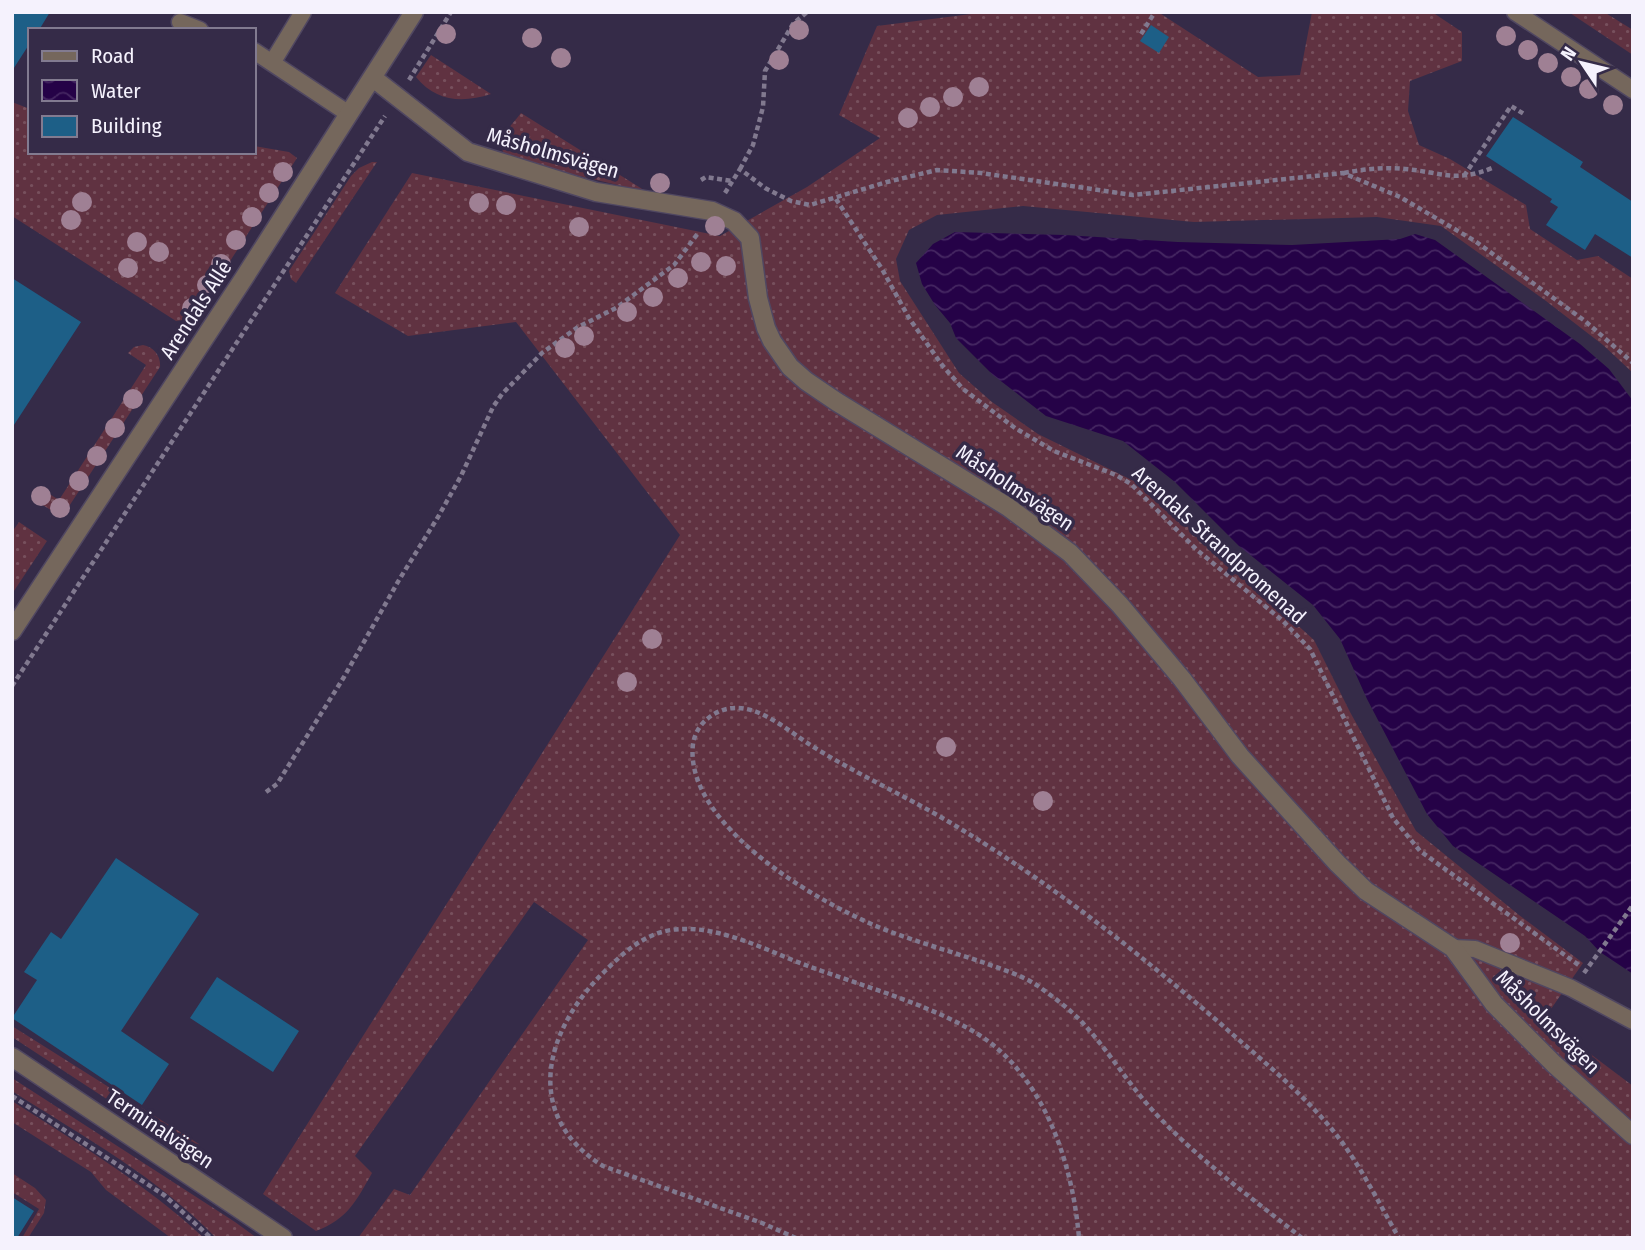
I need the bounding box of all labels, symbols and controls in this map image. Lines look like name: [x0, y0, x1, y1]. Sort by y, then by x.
legend: [28, 28, 256, 154]
north arrow: [1547, 28, 1617, 98]
text: N: [1556, 42, 1581, 65]
text: Road: [91, 43, 135, 69]
text: Water: [91, 78, 141, 104]
text: Building: [91, 113, 162, 139]
street label: Måsholmsvägen: [484, 122, 622, 184]
street label: Arendals Allé: [154, 256, 238, 364]
street label: Måsholmsvägen: [951, 439, 1079, 537]
street label: Arendals Strandpromenad: [1127, 460, 1311, 630]
street label: Måsholmsvägen: [1490, 964, 1606, 1080]
street label: Terminalvägen: [101, 1083, 219, 1175]

